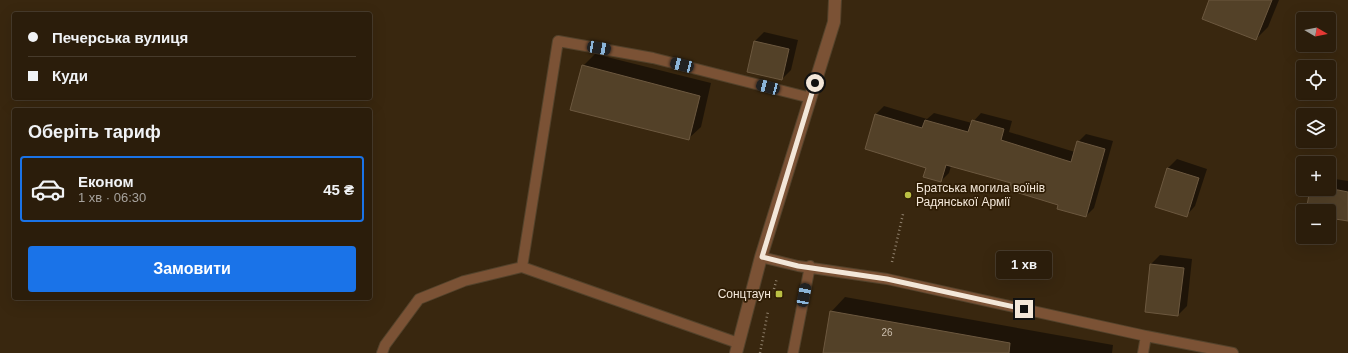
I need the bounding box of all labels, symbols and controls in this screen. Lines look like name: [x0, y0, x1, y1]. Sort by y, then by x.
north arrow: [1296, 12, 1336, 52]
map controls: [1296, 12, 1336, 244]
text: Печерська вулиця: [52, 29, 188, 46]
car: [586, 40, 612, 56]
car: [669, 56, 695, 74]
button: locate: [1296, 60, 1336, 100]
text: Куди: [52, 67, 88, 84]
route start: [806, 74, 824, 92]
car: [755, 78, 781, 96]
button: layers: [1296, 108, 1336, 148]
text: Оберіть тариф: [28, 122, 161, 142]
button: +: [1296, 156, 1336, 196]
icon: car: [30, 171, 66, 207]
text: Економ: [78, 173, 134, 190]
text: 45 ₴: [323, 181, 354, 198]
place label: Братська могила воїнів Радянської Армії: [916, 181, 1045, 209]
text: 1 хв · 06:30: [78, 190, 146, 205]
marker: Братська могила воїнів Радянської Армії: [903, 190, 913, 200]
button: −: [1296, 204, 1336, 244]
button: Замовити: [28, 246, 356, 292]
callout: 1 хв: [996, 251, 1052, 279]
text: 1 хв: [1011, 257, 1037, 272]
car: [796, 282, 812, 308]
place label: Сонцтаун: [718, 287, 771, 301]
marker: Сонцтаун: [774, 289, 784, 299]
route end: [1015, 300, 1033, 318]
house number: 26: [881, 327, 893, 338]

